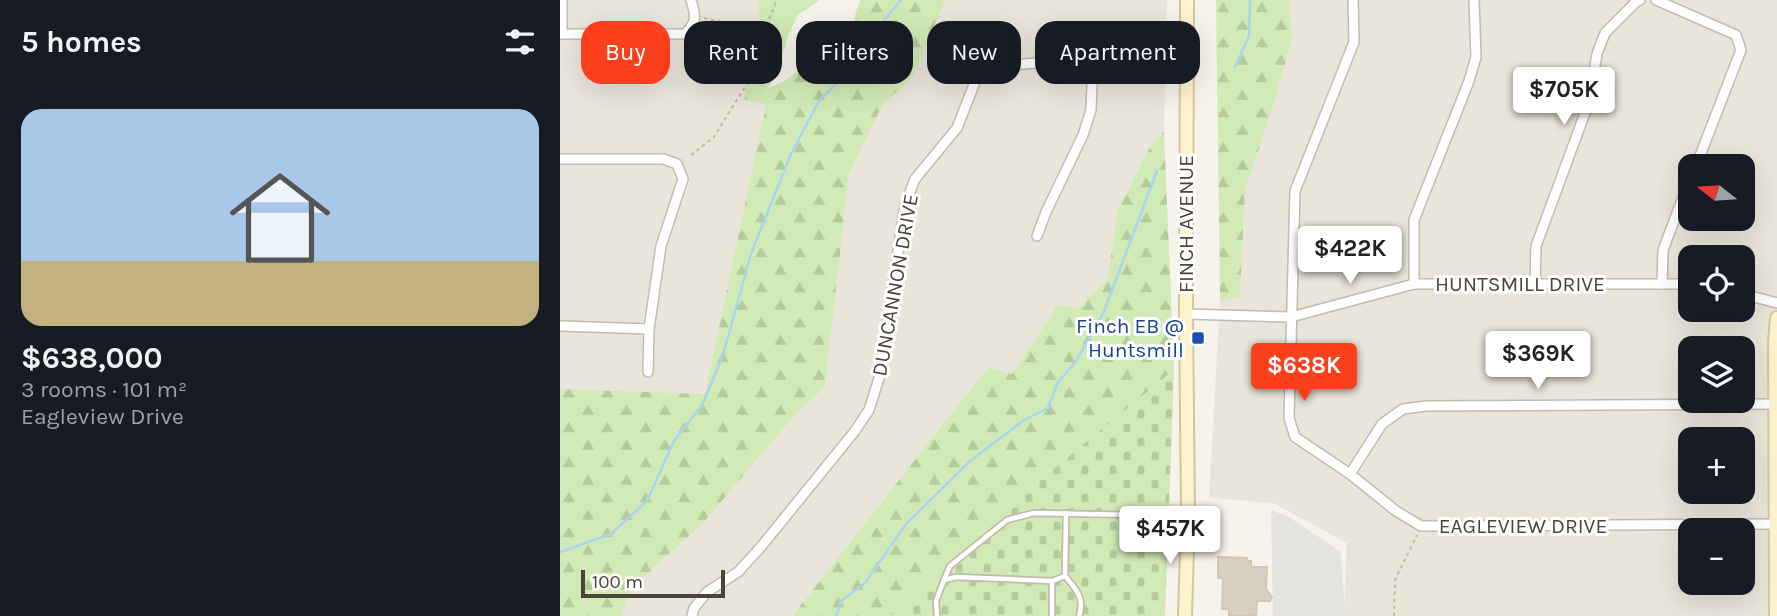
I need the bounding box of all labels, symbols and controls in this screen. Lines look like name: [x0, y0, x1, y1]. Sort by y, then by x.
chip: Buy: [581, 21, 670, 84]
chip: Rent: [684, 21, 782, 84]
chip: Filters: [796, 21, 913, 84]
chip: New: [927, 21, 1021, 84]
chip: Apartment: [1035, 21, 1200, 84]
icon: filters: [501, 23, 539, 61]
text: 5 homes: [21, 24, 142, 60]
pin: $705K: [1515, 68, 1613, 127]
text: $705K: [1529, 76, 1599, 103]
north arrow: [1678, 154, 1755, 231]
map controls: [1678, 154, 1755, 595]
icon: home: [217, 155, 343, 281]
street label: FINCH AVENUE: [1174, 155, 1198, 293]
street label: DUNCANNON DRIVE: [867, 192, 923, 378]
pin: $422K: [1301, 226, 1399, 286]
text: $422K: [1314, 235, 1386, 262]
button: locate: [1678, 245, 1755, 322]
street label: HUNTSMILL DRIVE: [1435, 272, 1605, 296]
place label: Finch EB @ Huntsmill: [1076, 314, 1184, 362]
marker: Finch EB @ Huntsmill: [1190, 330, 1206, 346]
pin: $369K: [1489, 332, 1587, 391]
button: layers: [1678, 336, 1755, 413]
text: $638,000: [21, 340, 162, 376]
text: $369K: [1501, 340, 1575, 367]
pin: $638K: [1255, 344, 1353, 403]
text: $638K: [1267, 352, 1341, 379]
text: 3 rooms · 101 m²: [21, 376, 187, 403]
text: Eagleview Drive: [21, 403, 184, 430]
button: +: [1678, 427, 1755, 504]
pin: $457K: [1121, 506, 1219, 566]
street label: EAGLEVIEW DRIVE: [1439, 514, 1607, 538]
text: $457K: [1135, 515, 1205, 542]
button: −: [1678, 518, 1755, 595]
scale bar: [581, 567, 724, 599]
text: 100 m: [592, 571, 643, 593]

